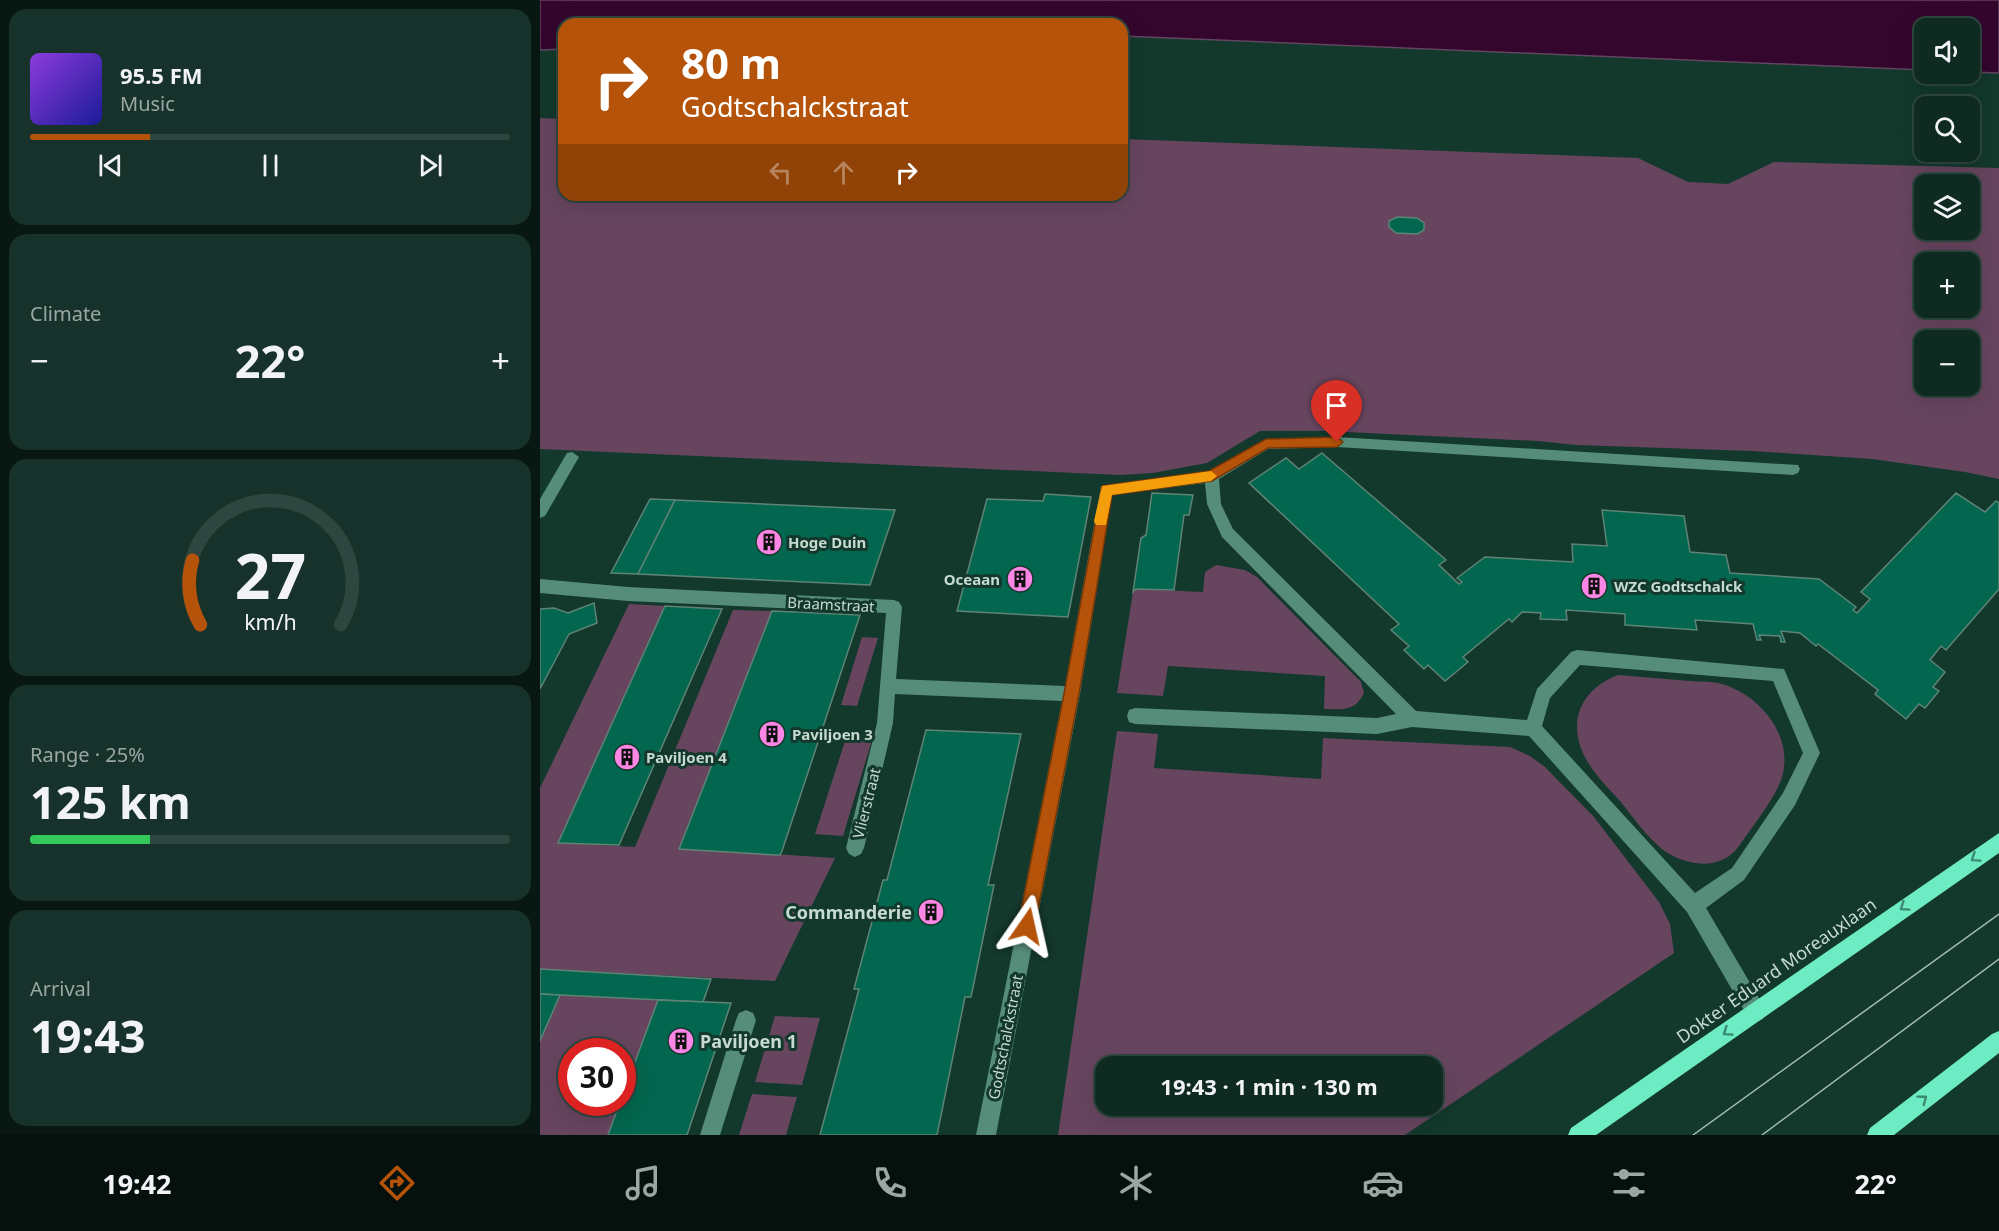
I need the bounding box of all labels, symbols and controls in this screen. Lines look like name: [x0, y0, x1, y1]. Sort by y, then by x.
map controls: [1914, 18, 1980, 396]
button: sound: [1914, 18, 1980, 84]
text: 80 m: [681, 34, 781, 91]
icon: right: [582, 42, 660, 120]
text: 95.5 FM: [120, 60, 202, 90]
text: Godtschalckstraat: [681, 88, 909, 125]
text: Music: [120, 90, 175, 117]
button: search: [1914, 96, 1980, 162]
icon: previous: [94, 149, 127, 182]
icon: pause: [254, 149, 287, 182]
icon: next: [414, 149, 447, 182]
icon: left: [764, 156, 797, 189]
icon: ahead: [827, 156, 860, 189]
icon: right: [890, 156, 923, 189]
button: layers: [1914, 174, 1980, 240]
button: +: [1914, 252, 1980, 318]
text: Climate: [30, 300, 101, 327]
text: 22°: [235, 330, 305, 391]
button: −: [1914, 330, 1980, 396]
text: −: [30, 338, 49, 383]
text: +: [491, 338, 510, 383]
pin: [1311, 380, 1362, 442]
icon: arrive: [1320, 389, 1353, 422]
building icon: Hoge Duin: [754, 527, 784, 557]
text: 27: [234, 532, 306, 617]
place label: Hoge Duin: [788, 532, 866, 552]
building icon: Oceaan: [1005, 564, 1035, 594]
place label: Oceaan: [944, 569, 1000, 589]
building icon: WZC Godtschalck: [1579, 571, 1609, 601]
place label: WZC Godtschalck: [1614, 576, 1743, 596]
street label: Braamstraat: [787, 592, 876, 616]
text: km/h: [244, 607, 296, 636]
building icon: Paviljoen 3: [757, 719, 787, 749]
place label: Paviljoen 3: [792, 724, 873, 744]
text: Range · 25%: [30, 741, 145, 768]
building icon: Paviljoen 4: [612, 742, 642, 772]
place label: Paviljoen 4: [646, 747, 727, 767]
street label: Vlierstraat: [848, 765, 885, 840]
text: 125 km: [30, 771, 191, 832]
one-way arrow: [1971, 851, 1982, 862]
street label: Dokter Eduard Moreauxlaan: [1671, 892, 1881, 1048]
position arrow: [995, 894, 1059, 958]
building icon: Commanderie: [916, 897, 946, 927]
place label: Commanderie: [785, 900, 912, 924]
one-way arrow: [1900, 900, 1911, 911]
street label: Godtschalckstraat: [983, 972, 1027, 1101]
text: Arrival: [30, 975, 91, 1002]
text: 19:43: [30, 1005, 146, 1066]
one-way arrow: [1723, 1025, 1734, 1036]
building icon: Paviljoen 1: [666, 1026, 696, 1056]
place label: Paviljoen 1: [700, 1029, 797, 1053]
speed limit sign: 30: [558, 1038, 636, 1116]
text: 19:43 · 1 min · 130 m: [1160, 1071, 1378, 1101]
one-way arrow: [1916, 1096, 1927, 1107]
icon: directions: [376, 1162, 418, 1204]
icon: music: [622, 1162, 664, 1204]
icon: phone: [869, 1162, 911, 1204]
icon: climate: [1115, 1162, 1157, 1204]
icon: car: [1362, 1162, 1404, 1204]
icon: filters: [1608, 1162, 1650, 1204]
text: 19:42: [102, 1165, 172, 1202]
text: 22°: [1854, 1165, 1897, 1202]

